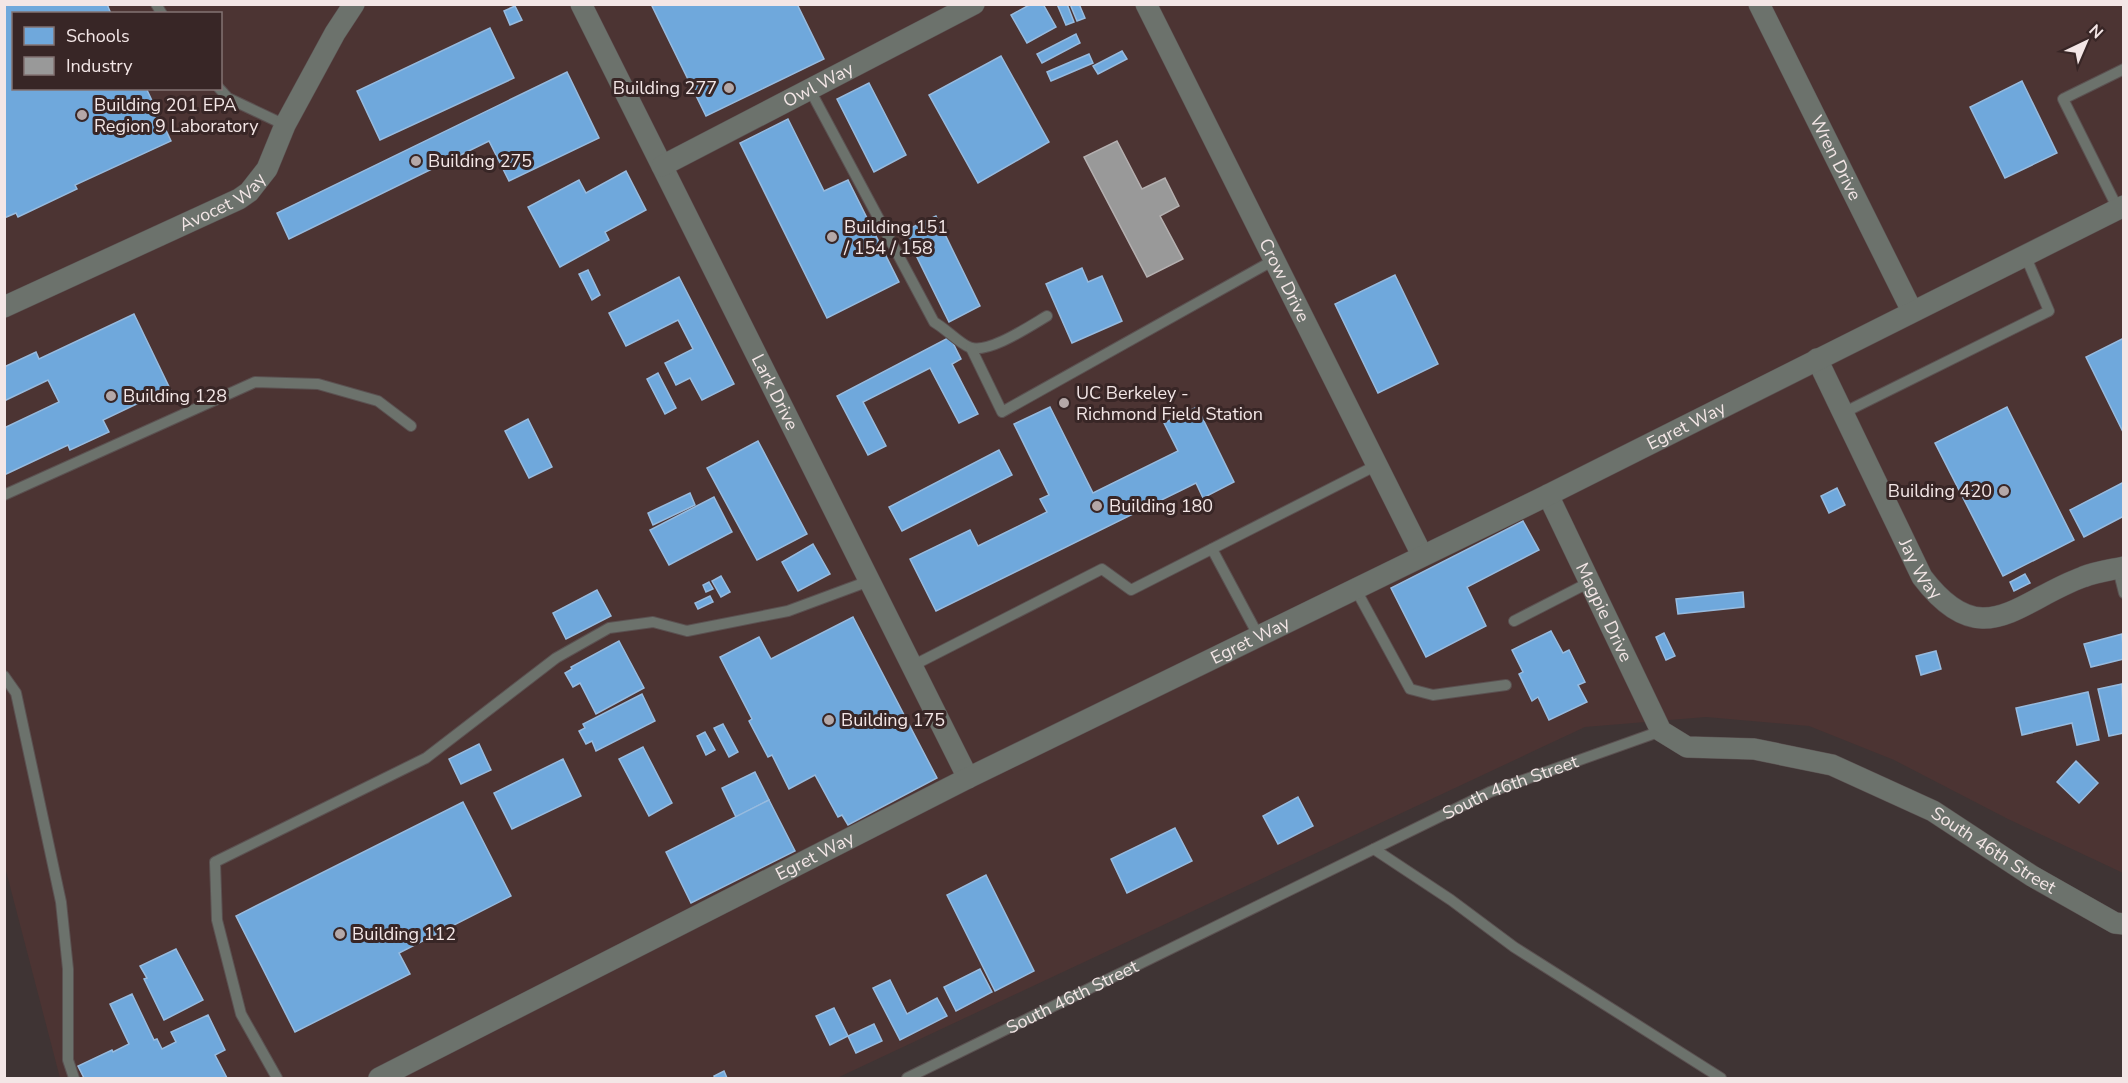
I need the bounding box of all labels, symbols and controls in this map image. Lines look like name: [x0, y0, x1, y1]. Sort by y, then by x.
legend: [12, 12, 222, 90]
north arrow: [2056, 12, 2116, 72]
text: N: [2084, 20, 2108, 44]
text: Schools: [66, 24, 130, 48]
text: Industry: [66, 54, 133, 78]
street label: Owl Way: [779, 56, 858, 113]
place label: Building 277: [613, 76, 717, 100]
marker: Building 277: [722, 81, 736, 95]
place label: Building 201 EPA Region 9 Laboratory: [94, 93, 259, 138]
marker: Building 201 EPA Region 9 Laboratory: [75, 108, 89, 122]
street label: Wren Drive: [1804, 111, 1867, 205]
place label: Building 275: [428, 149, 532, 173]
marker: Building 275: [409, 154, 423, 168]
street label: Avocet Way: [175, 167, 272, 237]
place label: Building 151 / 154 / 158: [843, 215, 948, 260]
marker: Building 151 / 154 / 158: [825, 230, 839, 244]
street label: Crow Drive: [1253, 234, 1315, 326]
street label: Lark Drive: [746, 350, 804, 434]
place label: UC Berkeley - Richmond Field Station: [1076, 381, 1263, 426]
place label: Building 128: [123, 384, 227, 408]
marker: Building 128: [104, 389, 118, 403]
street label: Egret Way: [1643, 395, 1730, 456]
marker: UC Berkeley - Richmond Field Station: [1057, 396, 1071, 410]
place label: Building 420: [1888, 479, 1992, 503]
marker: Building 420: [1997, 484, 2011, 498]
place label: Building 180: [1109, 494, 1213, 518]
marker: Building 180: [1090, 499, 1104, 513]
street label: Jay Way: [1893, 534, 1948, 605]
street label: Magpie Drive: [1570, 559, 1638, 666]
street label: Egret Way: [1207, 610, 1294, 670]
place label: Building 175: [841, 708, 945, 732]
marker: Building 175: [822, 713, 836, 727]
street label: South 46th Street: [1438, 749, 1582, 825]
street label: South 46th Street: [1926, 801, 2061, 900]
street label: Egret Way: [771, 826, 859, 886]
place label: Building 112: [352, 922, 456, 946]
marker: Building 112: [333, 927, 347, 941]
street label: South 46th Street: [1002, 954, 1143, 1040]

